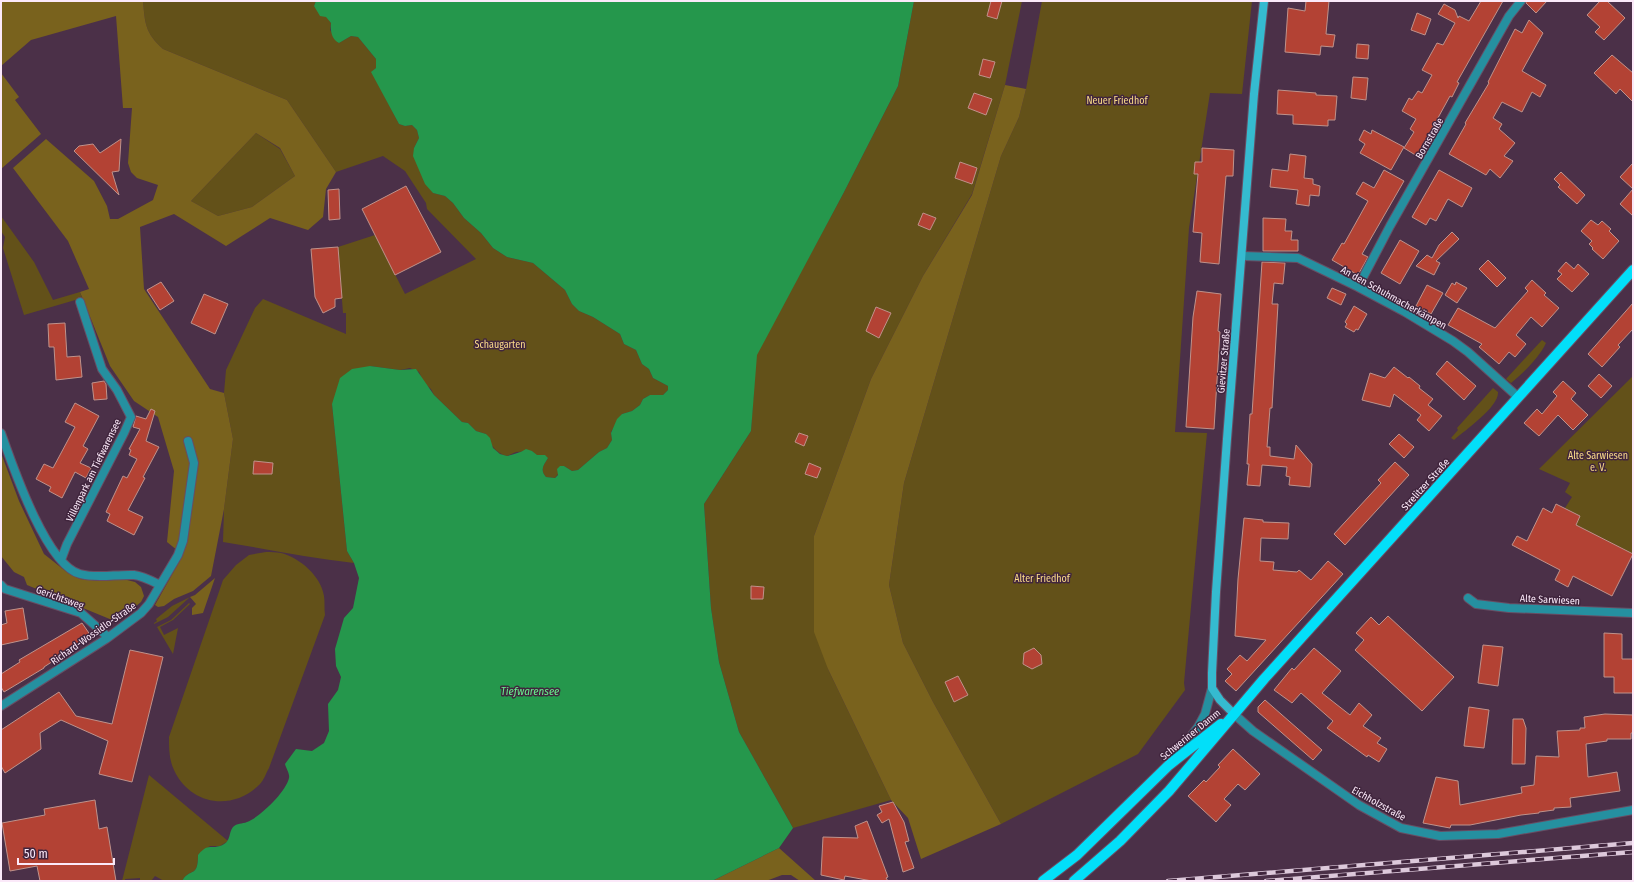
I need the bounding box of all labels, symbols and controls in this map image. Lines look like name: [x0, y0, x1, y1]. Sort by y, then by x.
park label: Neuer Friedhof: [1087, 95, 1148, 107]
street label: Bornstraße: [1413, 116, 1446, 161]
street label: An den Schuhmacherkämpen: [1339, 264, 1448, 332]
street label: Gievitzer Straße: [1215, 328, 1233, 394]
park label: Schaugarten: [475, 339, 525, 351]
street label: Villenpark am Tiefwarensee: [64, 417, 124, 524]
park label: Alte Sarwiesen e. V.: [1568, 450, 1628, 474]
street label: Strelitzer Straße: [1399, 456, 1452, 513]
park label: Alter Friedhof: [1014, 573, 1071, 585]
street label: Gerichtsweg: [34, 584, 85, 612]
street label: Alte Sarwiesen: [1520, 592, 1580, 608]
street label: Richard-Wossidlo-Straße: [49, 600, 139, 668]
water label: Tiefwarensee: [501, 685, 559, 698]
street label: Schweriner Damm: [1158, 707, 1223, 763]
street label: Eichholzstraße: [1349, 784, 1408, 824]
scale bar: [18, 840, 114, 866]
text: 50 m: [24, 847, 48, 861]

